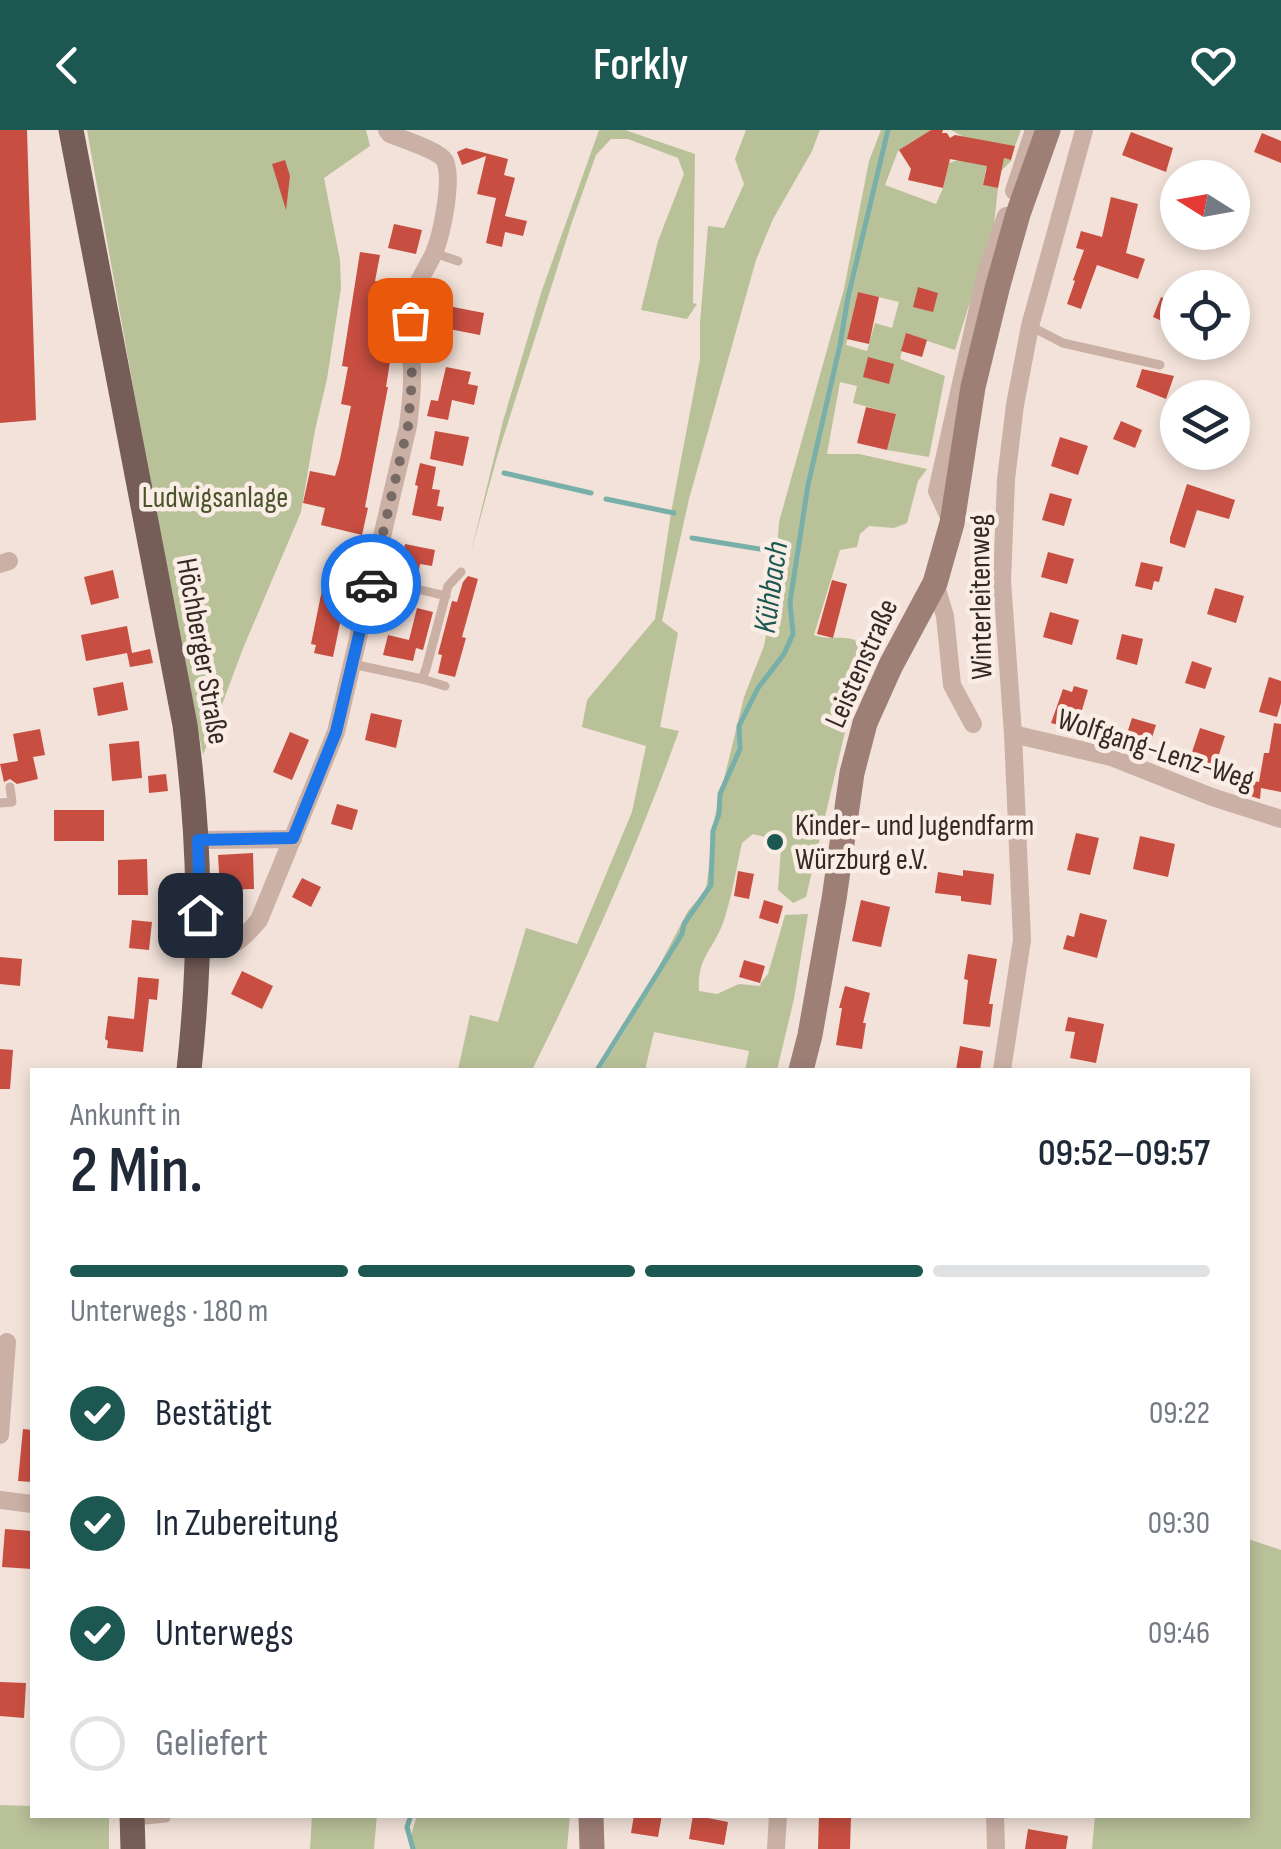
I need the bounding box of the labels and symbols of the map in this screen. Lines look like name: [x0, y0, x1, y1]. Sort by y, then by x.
north arrow: [1160, 160, 1250, 250]
pin: [368, 278, 453, 363]
park label: Ludwigsanlage: [142, 480, 288, 516]
street label: Winterleitenweg: [962, 514, 1000, 680]
courier: [321, 534, 421, 634]
water label: Kühbach: [746, 539, 797, 636]
street label: Höchberger Straße: [168, 555, 236, 747]
street label: Leistenstraße: [818, 593, 906, 733]
street label: Wolfgang-Lenz-Weg: [1053, 701, 1259, 799]
place label: Kinder- und Jugendfarm Würzburg e.V.: [795, 808, 1034, 878]
marker: Kinder- und Jugendfarm Würzburg e.V.: [764, 831, 786, 853]
pin: [158, 873, 243, 958]

